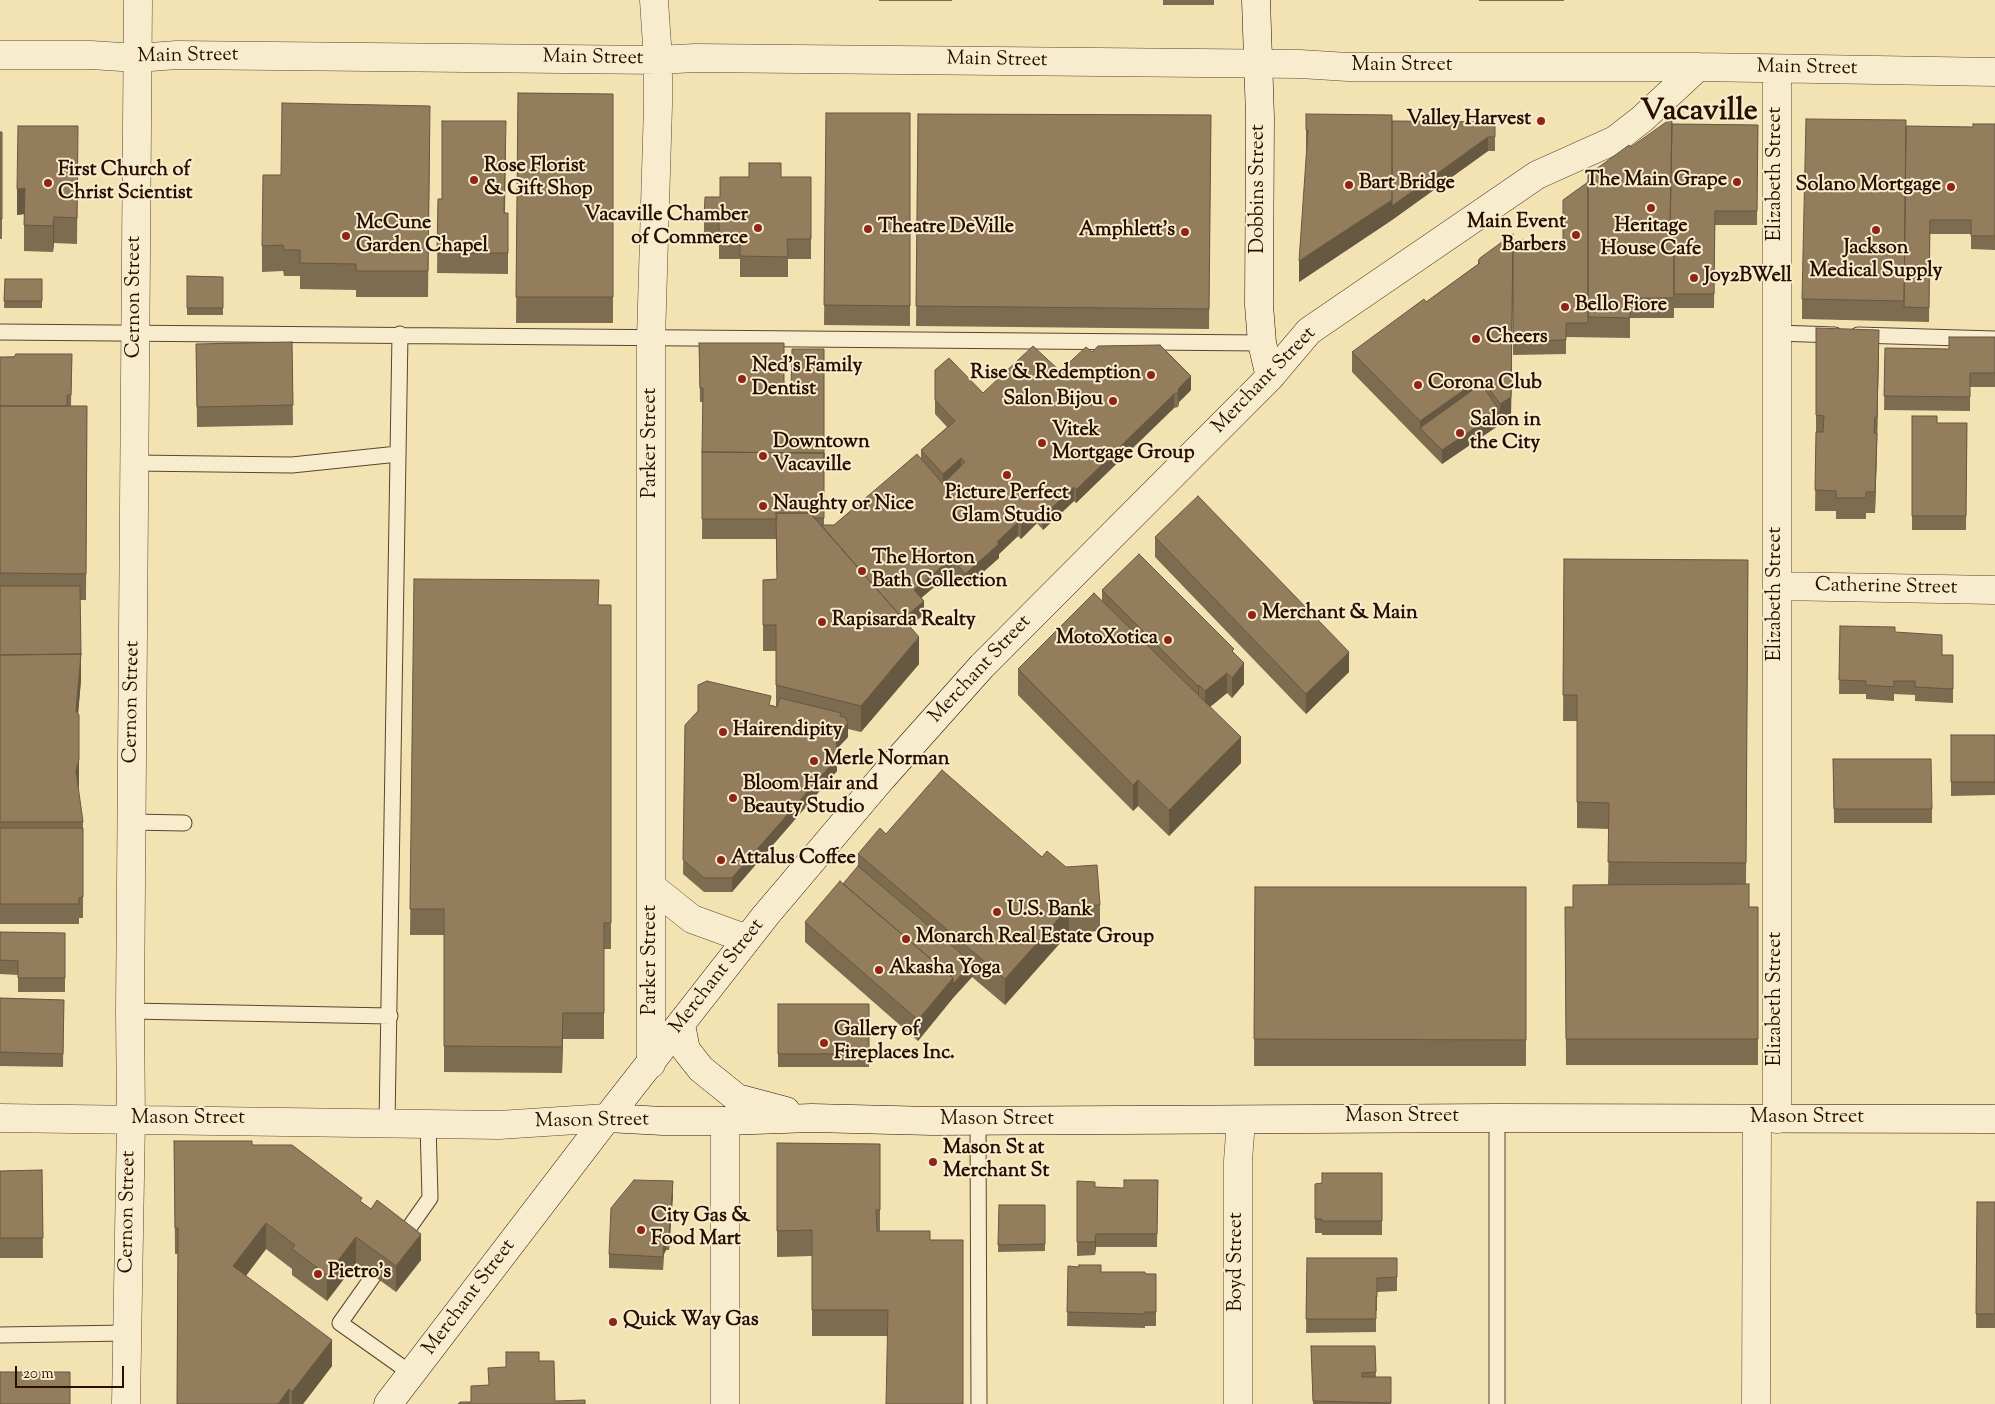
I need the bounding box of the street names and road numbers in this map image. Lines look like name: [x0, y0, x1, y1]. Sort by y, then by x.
street label: Main Street: [137, 44, 239, 70]
street label: Main Street: [542, 46, 644, 72]
street label: Main Street: [946, 48, 1048, 74]
street label: Main Street: [1352, 55, 1452, 79]
street label: Main Street: [1756, 56, 1858, 82]
street label: Elizabeth Street: [1765, 107, 1789, 241]
street label: Dobbins Street: [1248, 124, 1272, 254]
street label: Cernon Street: [124, 236, 148, 358]
street label: Merchant Street: [1208, 323, 1322, 439]
street label: Parker Street: [640, 388, 664, 498]
street label: Elizabeth Street: [1765, 527, 1789, 661]
street label: Catherine Street: [1815, 575, 1957, 601]
street label: Merchant Street: [925, 611, 1037, 729]
street label: Cernon Street: [120, 640, 146, 764]
street label: Parker Street: [640, 905, 664, 1015]
street label: Merchant Street: [666, 915, 770, 1039]
street label: Elizabeth Street: [1765, 932, 1789, 1066]
street label: Mason Street: [1345, 1106, 1459, 1130]
street label: Mason Street: [1750, 1107, 1864, 1131]
street label: Mason Street: [131, 1108, 245, 1132]
street label: Mason Street: [535, 1109, 649, 1135]
street label: Mason Street: [940, 1109, 1054, 1133]
street label: Cernon Street: [116, 1150, 142, 1274]
street label: Boyd Street: [1226, 1212, 1250, 1312]
street label: Merchant Street: [419, 1235, 521, 1361]

